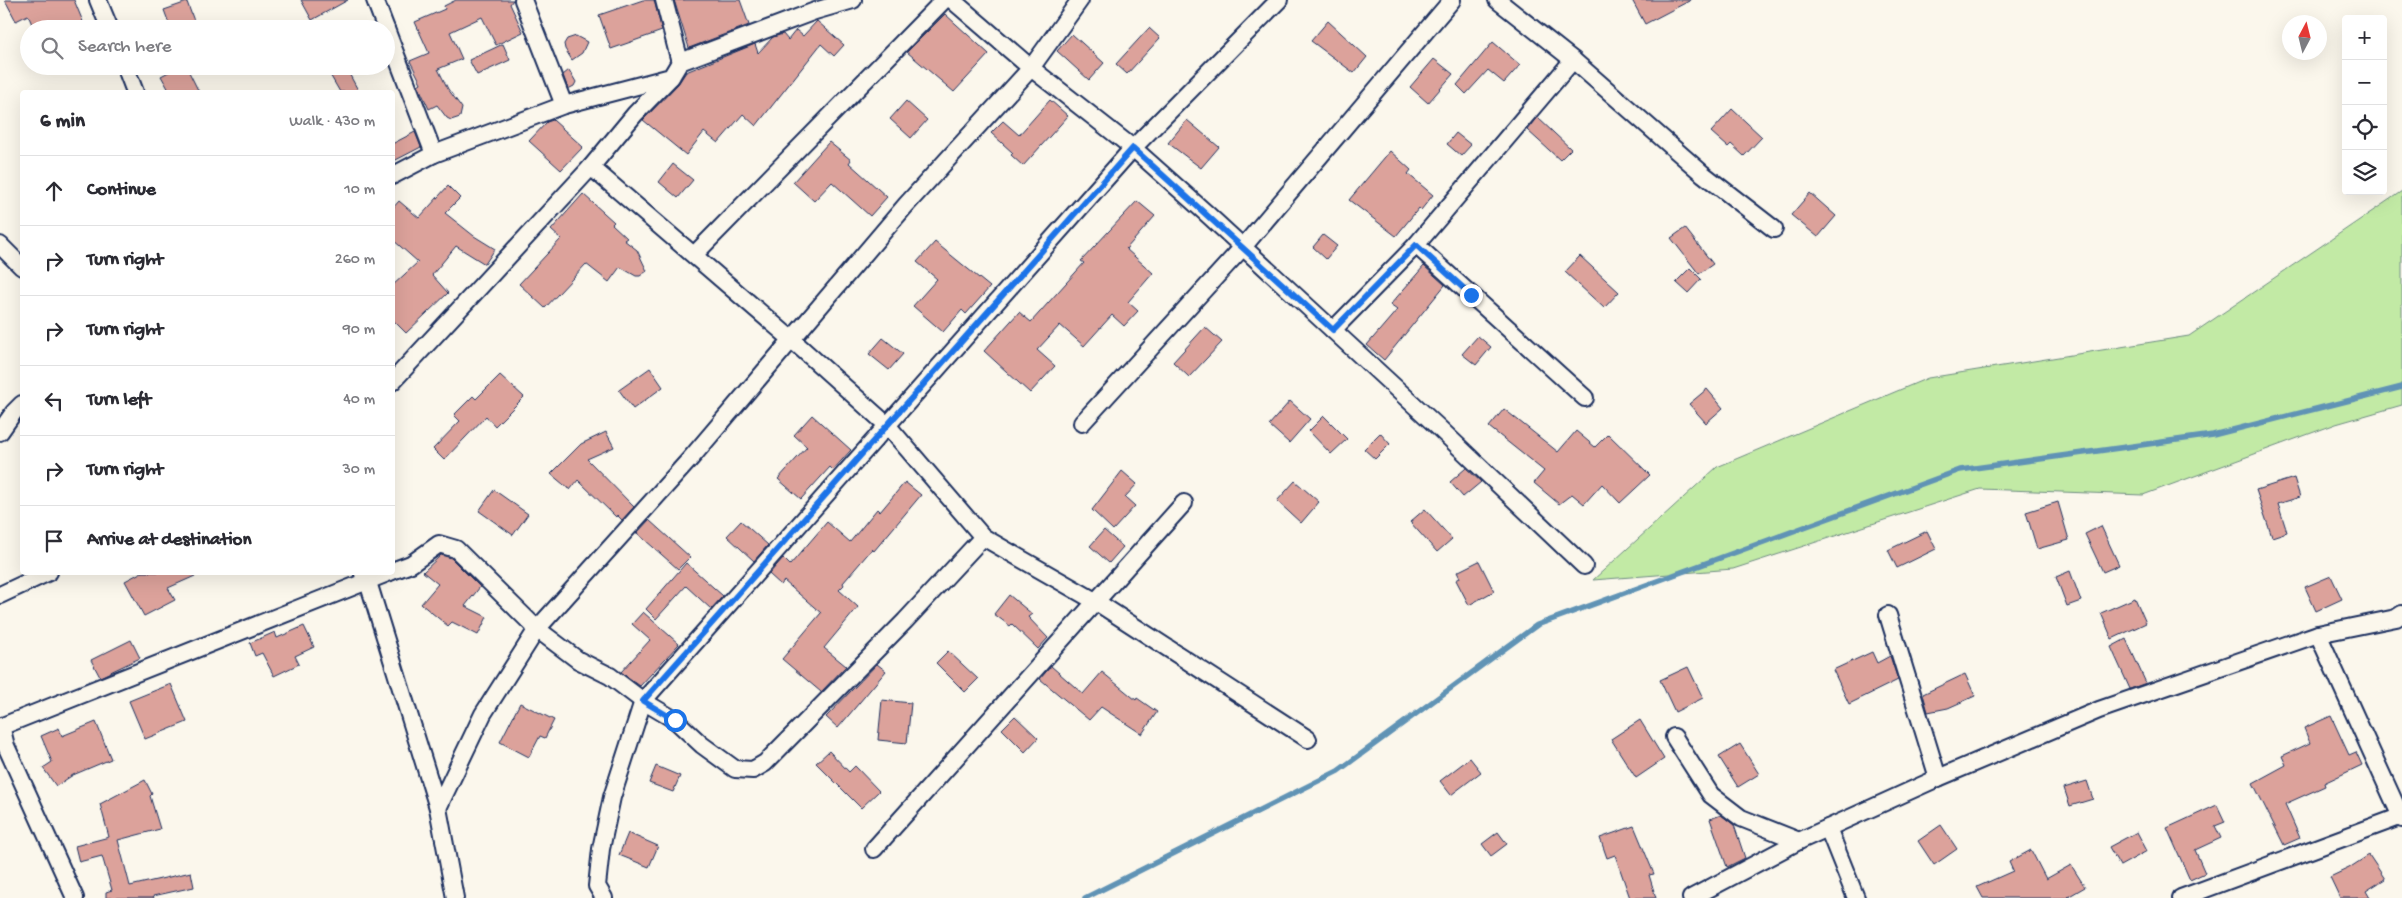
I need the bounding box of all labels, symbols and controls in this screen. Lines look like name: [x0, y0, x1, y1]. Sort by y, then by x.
north arrow: [2282, 15, 2327, 60]
map controls: [2342, 15, 2387, 195]
button: +: [2342, 15, 2387, 60]
search box: [20, 20, 395, 75]
icon: search: [38, 34, 66, 62]
text: Search here: [78, 36, 172, 59]
button: −: [2342, 60, 2387, 105]
button: locate: [2342, 105, 2387, 150]
text: 6 min: [40, 110, 85, 135]
text: Walk · 430 m: [289, 113, 375, 132]
button: layers: [2342, 150, 2387, 195]
icon: ahead: [40, 177, 68, 205]
text: Continue: [87, 179, 156, 202]
text: 10 m: [344, 181, 375, 200]
icon: right: [40, 247, 68, 275]
text: Turn right: [87, 249, 163, 272]
text: 260 m: [335, 251, 375, 270]
route end: [1460, 284, 1483, 307]
icon: right: [40, 317, 68, 345]
text: Turn right: [87, 319, 163, 342]
text: 90 m: [343, 321, 375, 340]
icon: left: [40, 387, 68, 415]
text: Turn left: [87, 389, 151, 412]
text: 40 m: [343, 391, 375, 410]
icon: right: [40, 457, 68, 485]
text: Turn right: [87, 459, 163, 482]
text: 30 m: [342, 461, 375, 480]
icon: arrive: [40, 527, 68, 555]
text: Arrive at destination: [87, 529, 251, 552]
route start: [664, 709, 687, 732]

